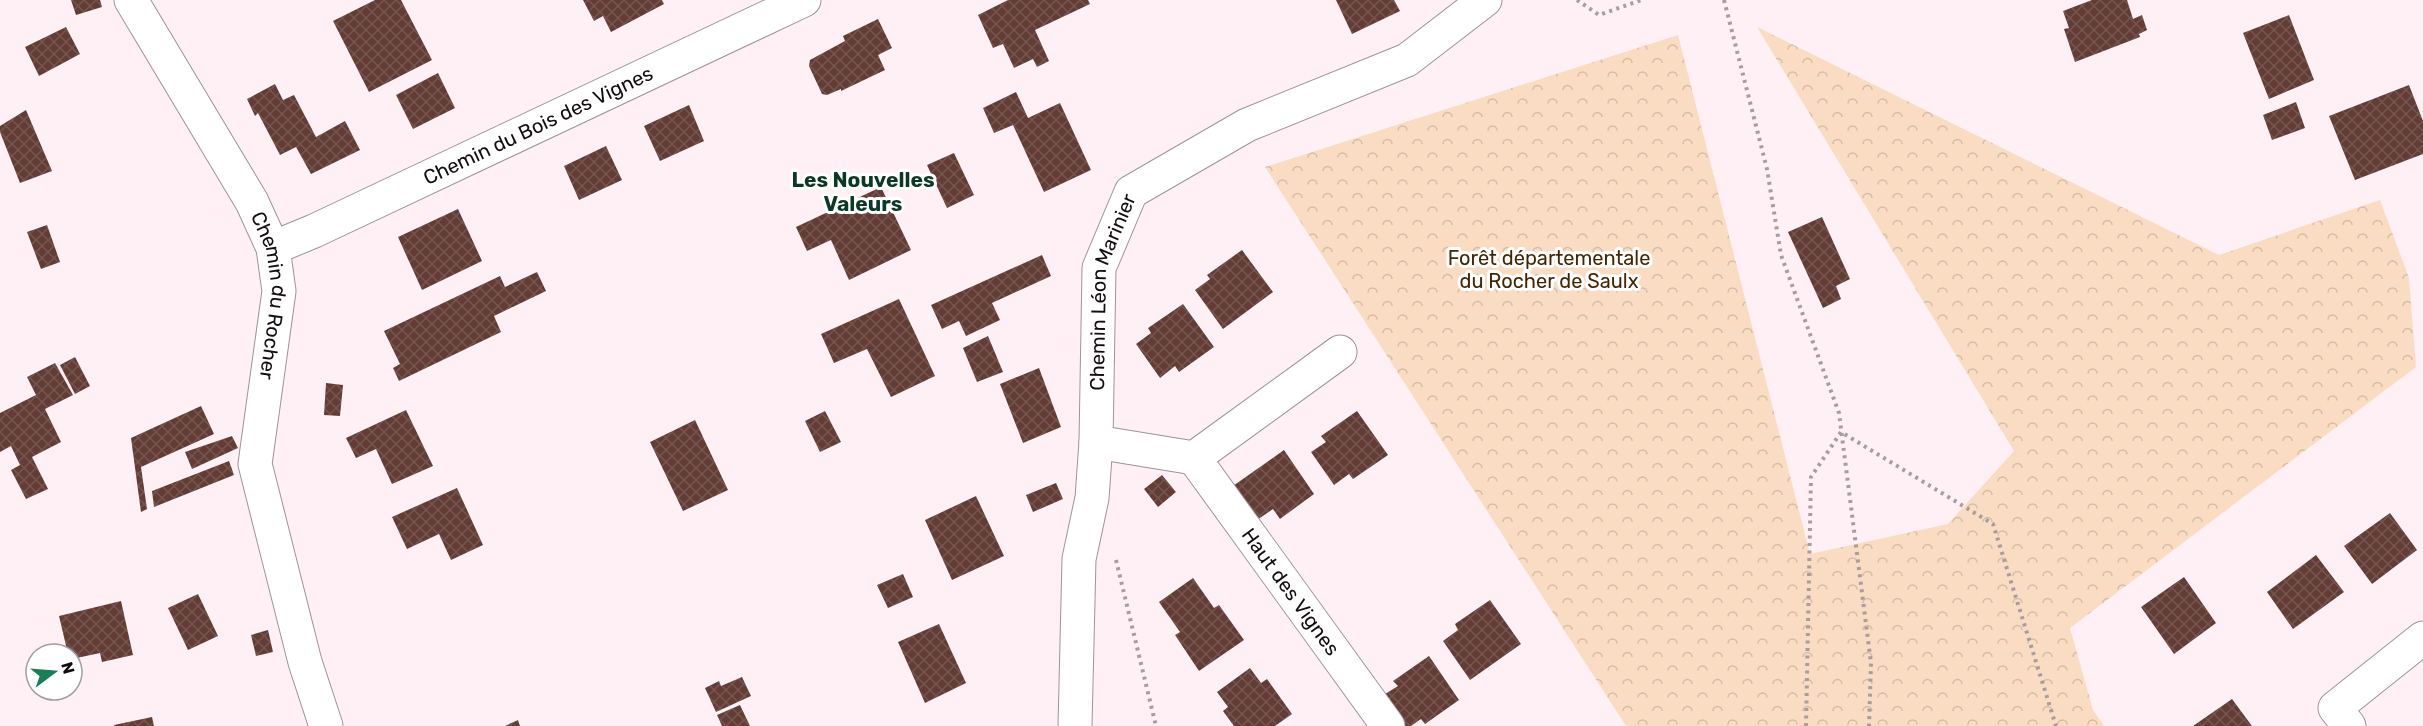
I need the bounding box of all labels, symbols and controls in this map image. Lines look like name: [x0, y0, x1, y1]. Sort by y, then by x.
street label: Chemin du Bois des Vignes: [419, 61, 657, 190]
district label: Les Nouvelles Valeurs: [791, 167, 935, 216]
street label: Chemin Léon Marinier: [1085, 190, 1141, 391]
street label: Chemin du Rocher: [246, 208, 292, 382]
park label: Forêt départementale du Rocher de Saulx: [1448, 246, 1650, 293]
street label: Haut des Vignes: [1237, 523, 1345, 660]
north arrow: [24, 642, 84, 702]
text: N: [57, 660, 79, 676]

